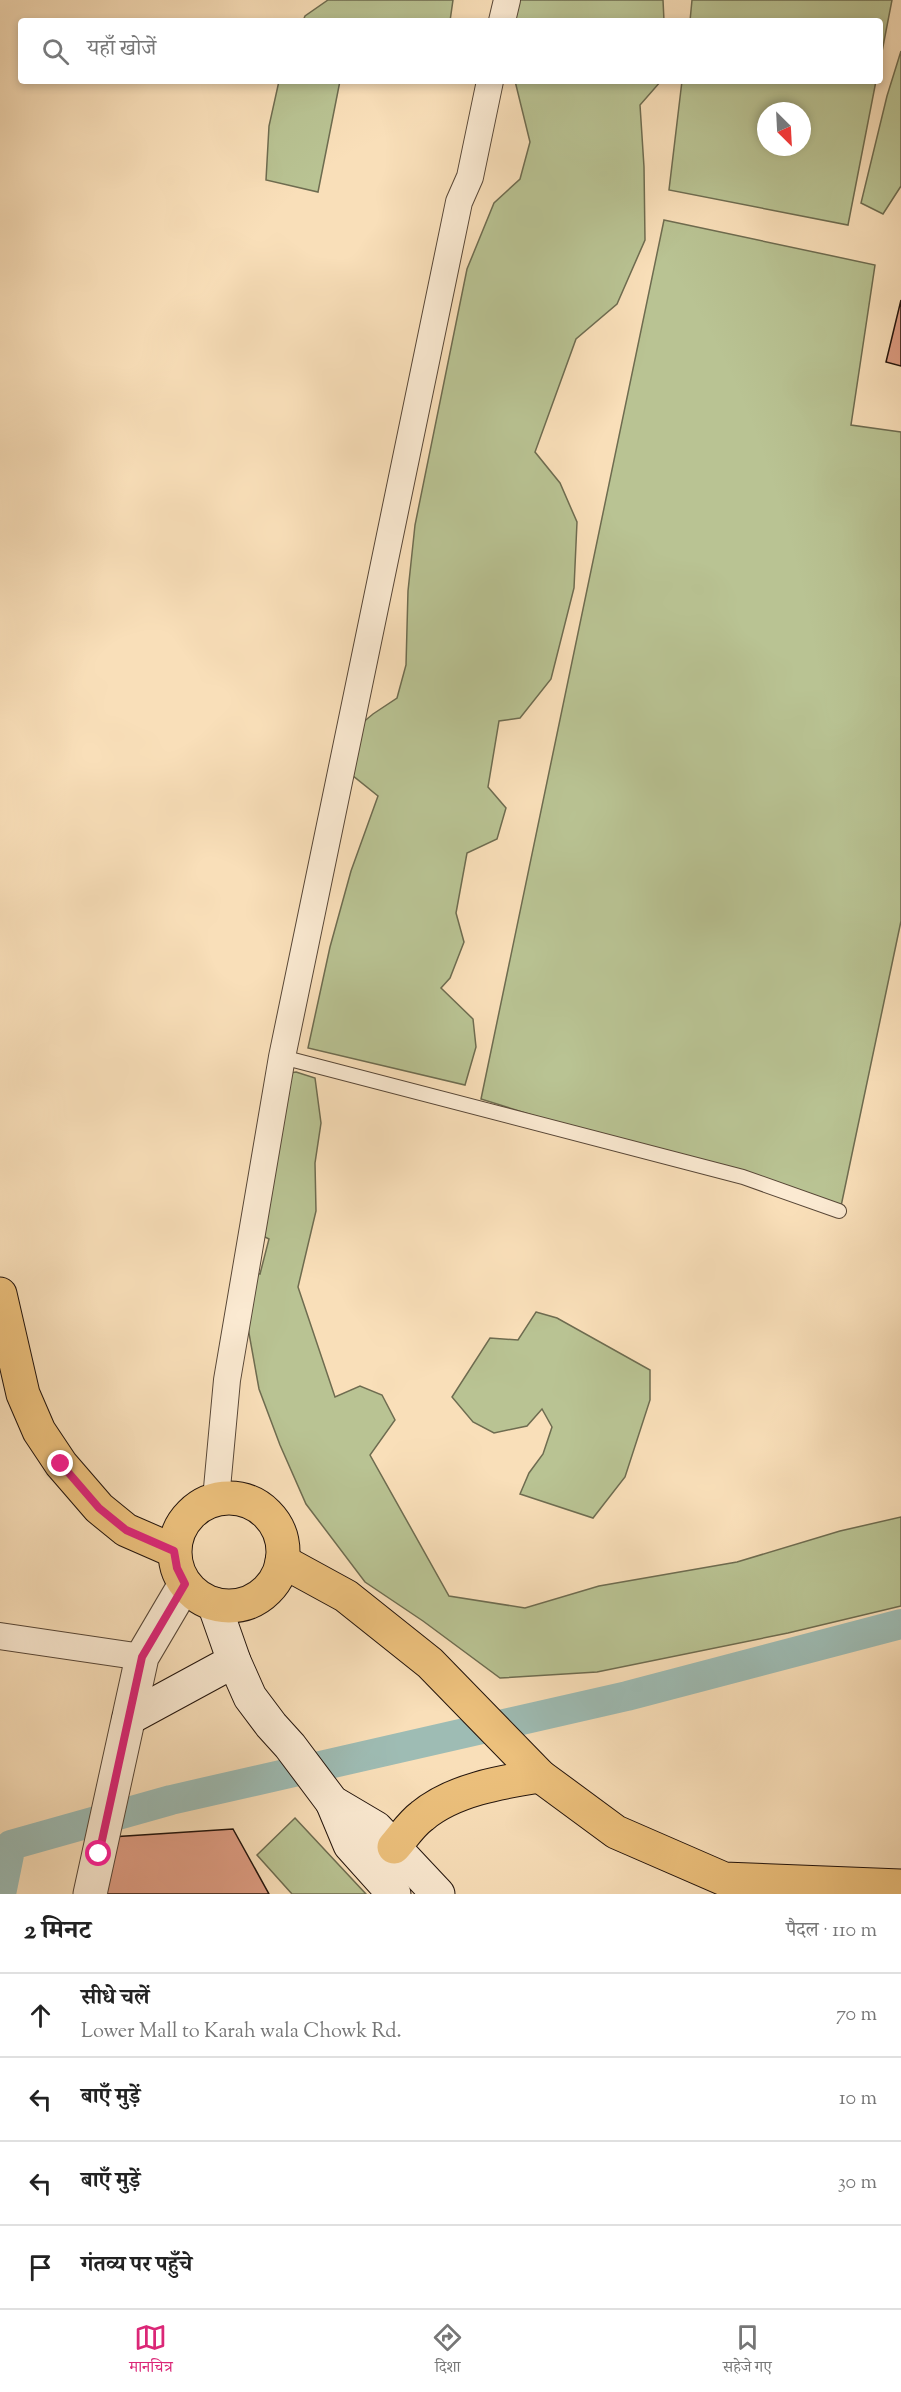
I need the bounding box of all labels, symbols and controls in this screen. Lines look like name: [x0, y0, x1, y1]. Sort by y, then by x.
search box: [18, 18, 883, 84]
text: यहाँ खोजें: [87, 34, 156, 66]
icon: search: [39, 35, 72, 68]
north arrow: [757, 102, 811, 156]
route end: [47, 1450, 73, 1476]
route start: [85, 1840, 111, 1866]
text: 2 मिनट: [24, 1913, 91, 1950]
text: पैदल · 110 m: [786, 1917, 877, 1946]
text: सीधे चलें: [81, 1983, 150, 2015]
icon: ahead: [24, 1999, 57, 2032]
text: 70 m: [836, 2001, 877, 2030]
text: Lower Mall to Karah wala Chowk Rd.: [81, 2018, 402, 2047]
text: बाएँ मुड़ें: [81, 2082, 140, 2114]
icon: left: [24, 2083, 57, 2116]
text: 10 m: [839, 2085, 877, 2114]
text: बाएँ मुड़ें: [81, 2166, 140, 2198]
icon: left: [24, 2167, 57, 2200]
text: 30 m: [838, 2169, 877, 2198]
text: गंतव्य पर पहुँचे: [81, 2250, 192, 2282]
icon: arrive: [24, 2251, 57, 2284]
tab: मानचित्र: [129, 2321, 173, 2382]
tab: दिशा: [431, 2321, 464, 2382]
tab: सहेजे गए: [723, 2321, 772, 2382]

